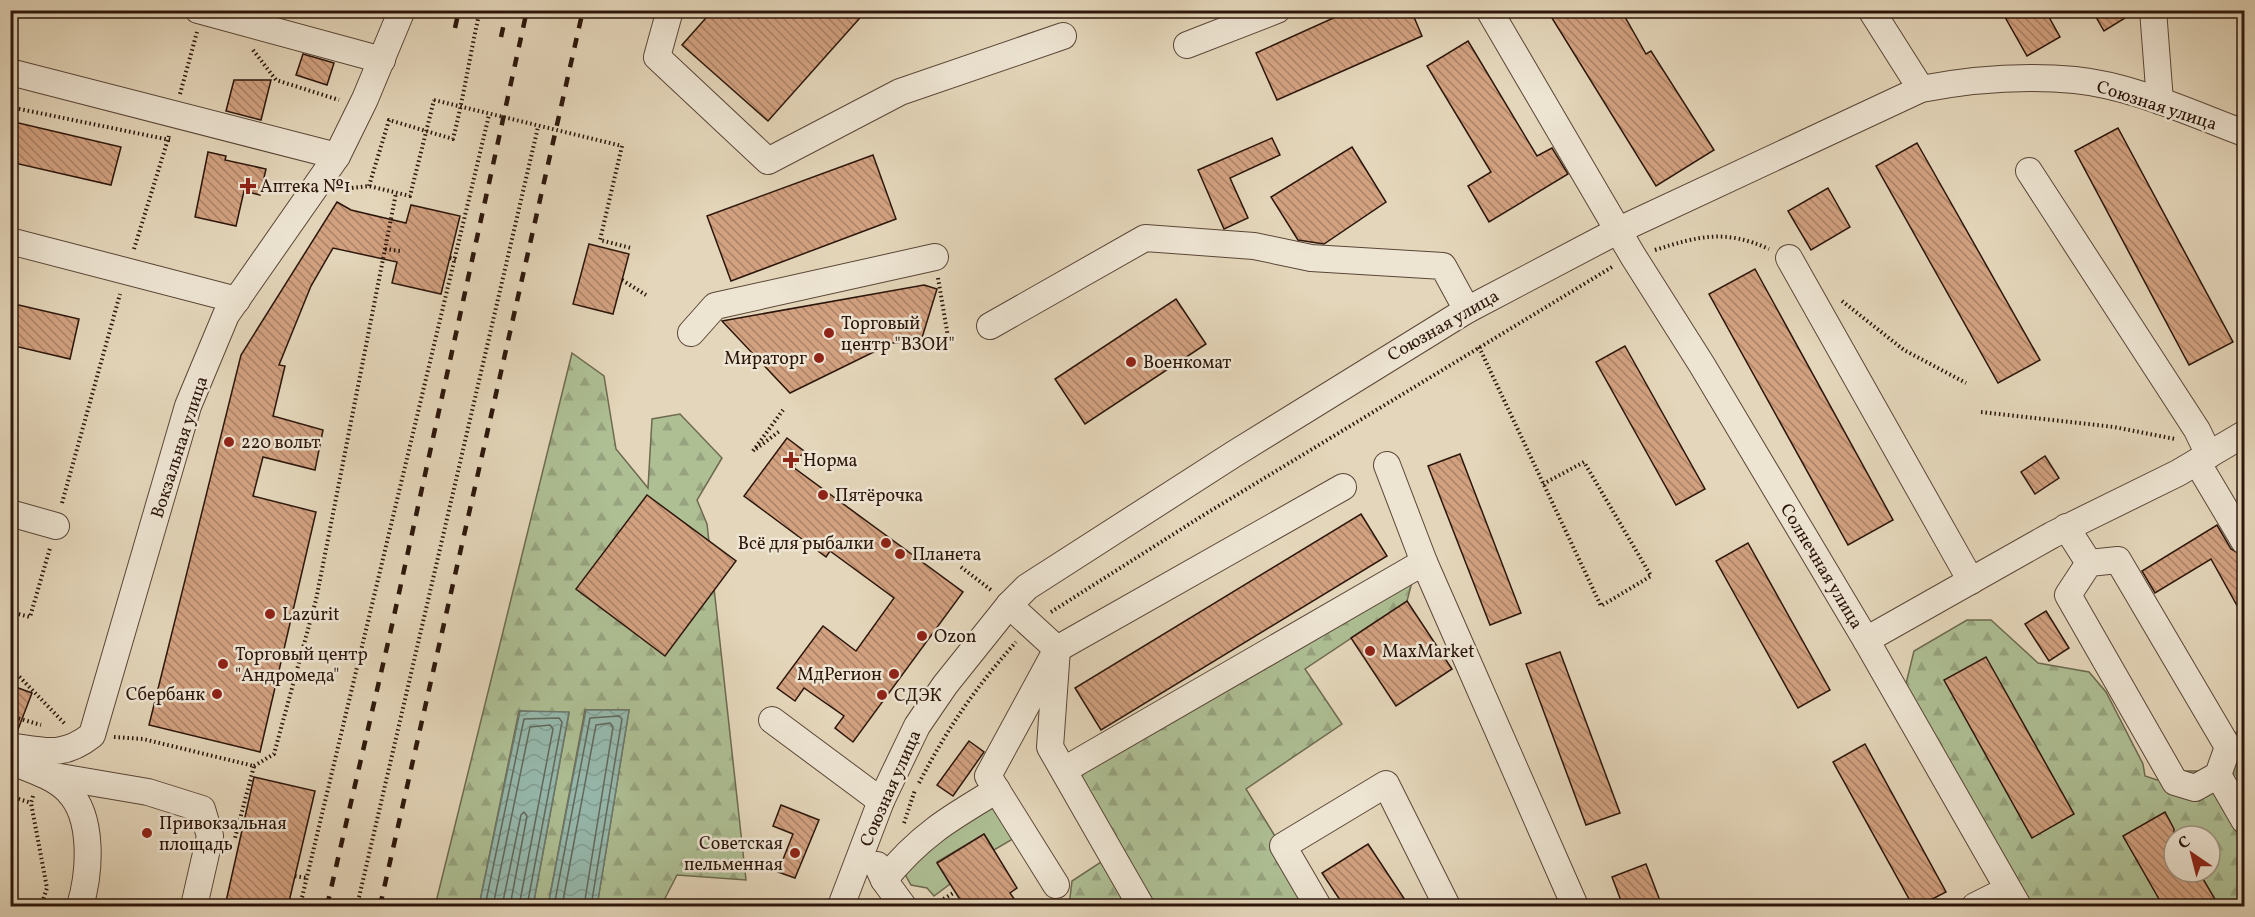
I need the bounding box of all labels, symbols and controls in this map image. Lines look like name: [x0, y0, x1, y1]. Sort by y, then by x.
street label: Союзная улица: [2093, 75, 2220, 138]
place label: Аптека №1: [260, 175, 351, 200]
marker: Аптека №1: [241, 179, 255, 193]
street label: Союзная улица: [1383, 284, 1504, 368]
place label: Торговый центр "ВЗОИ": [841, 312, 955, 358]
marker: Торговый центр "ВЗОИ": [822, 326, 836, 340]
place label: Мираторг: [724, 347, 807, 372]
marker: Мираторг: [812, 351, 826, 365]
place label: Военкомат: [1143, 351, 1231, 376]
marker: Военкомат: [1124, 355, 1138, 369]
street label: Вокзальная улица: [146, 373, 215, 522]
place label: 220 вольт: [241, 431, 320, 456]
marker: 220 вольт: [222, 435, 236, 449]
place label: Норма: [803, 449, 858, 474]
marker: Норма: [784, 453, 798, 467]
place label: Пятёрочка: [835, 484, 923, 509]
marker: Пятёрочка: [816, 488, 830, 502]
street label: Солнечная улица: [1773, 499, 1868, 634]
place label: Всё для рыбалки: [738, 532, 874, 557]
marker: Всё для рыбалки: [879, 536, 893, 550]
place label: Планета: [912, 543, 982, 568]
marker: Планета: [893, 547, 907, 561]
place label: Lazurit: [282, 603, 340, 628]
marker: Lazurit: [263, 607, 277, 621]
place label: Ozon: [934, 625, 977, 650]
marker: Ozon: [915, 629, 929, 643]
place label: MaxMarket: [1382, 640, 1475, 665]
place label: Торговый центр "Андромеда": [235, 643, 368, 689]
marker: MaxMarket: [1363, 644, 1377, 658]
marker: Торговый центр "Андромеда": [216, 657, 230, 671]
place label: МдРегион: [797, 663, 882, 688]
marker: МдРегион: [887, 667, 901, 681]
place label: Сбербанк: [126, 683, 205, 708]
place label: СДЭК: [894, 684, 942, 709]
marker: Сбербанк: [210, 687, 224, 701]
marker: СДЭК: [875, 688, 889, 702]
street label: Союзная улица: [854, 726, 928, 851]
place label: Привокзальная площадь: [159, 812, 287, 858]
north arrow: [2162, 824, 2222, 884]
marker: Привокзальная площадь: [140, 826, 154, 840]
text: С: [2174, 831, 2195, 855]
place label: Советская пельменная: [684, 832, 783, 878]
marker: Советская пельменная: [788, 846, 802, 860]

